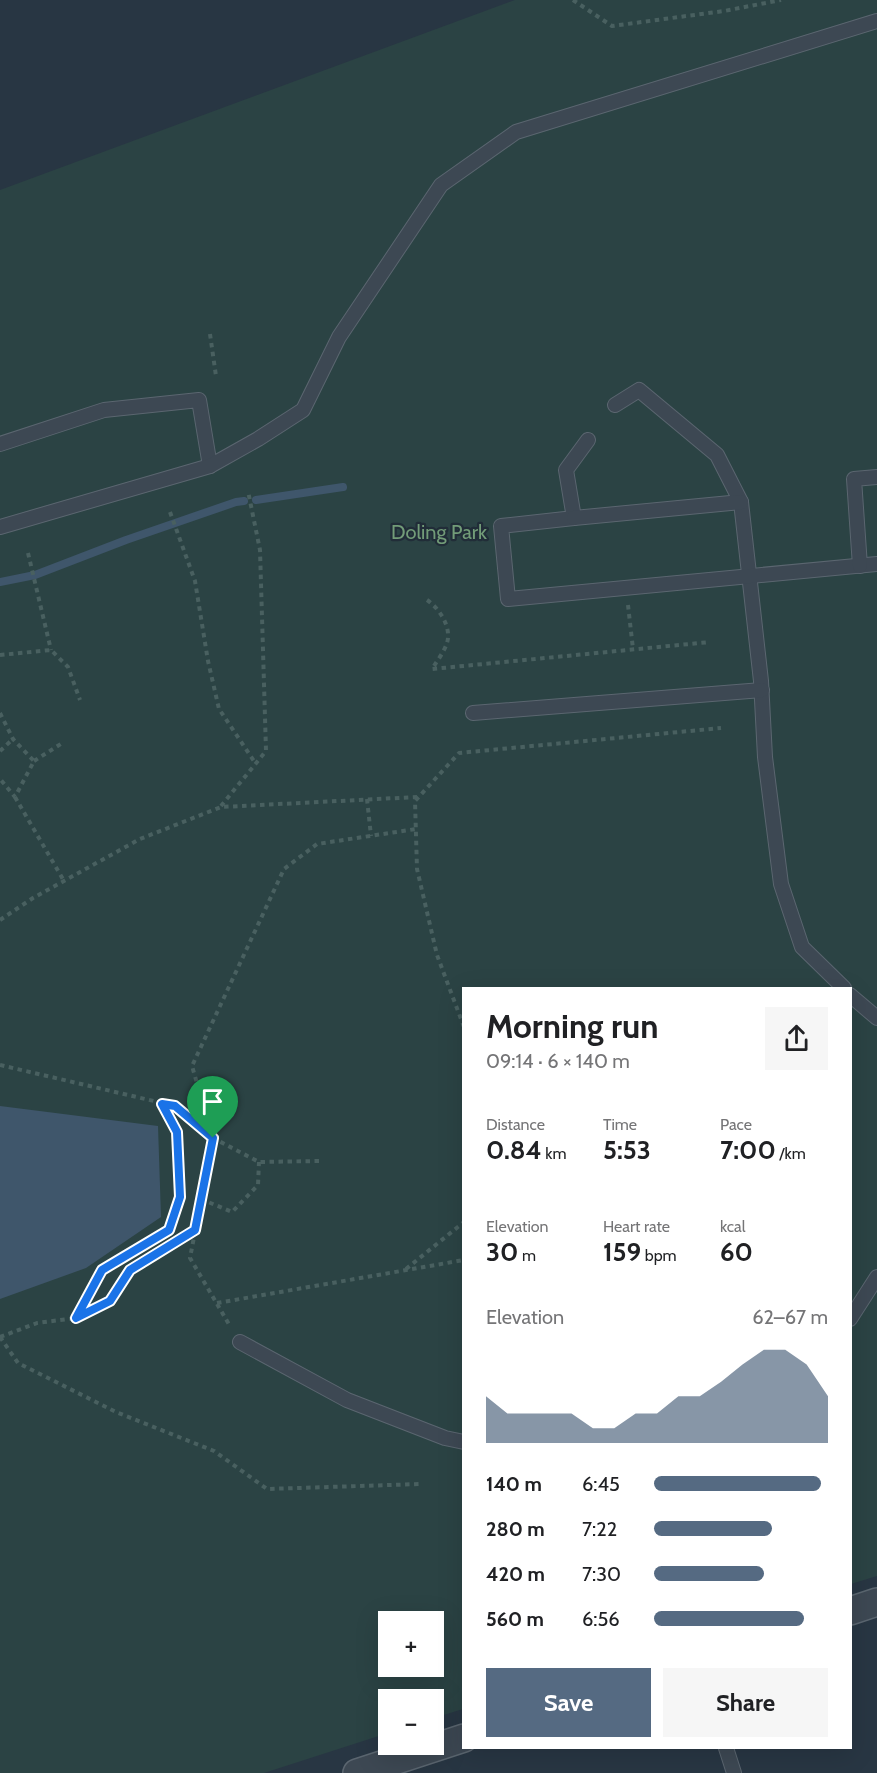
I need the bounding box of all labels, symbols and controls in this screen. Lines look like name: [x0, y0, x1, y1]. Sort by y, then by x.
park label: Doling Park: [391, 520, 487, 544]
text: Morning run: [486, 1006, 658, 1046]
button: share: [765, 1007, 828, 1070]
text: 09:14 · 6 × 140 m: [486, 1049, 630, 1073]
pin: [187, 1076, 238, 1138]
icon: arrive: [196, 1085, 229, 1118]
text: Distance: [486, 1115, 545, 1134]
text: Time: [603, 1115, 637, 1134]
text: Pace: [720, 1115, 752, 1134]
text: 0.84: [486, 1134, 542, 1166]
text: 5:53: [603, 1134, 651, 1166]
text: 7:00: [720, 1134, 776, 1166]
text: km: [542, 1144, 567, 1163]
text: /km: [776, 1144, 806, 1163]
text: Elevation: [486, 1217, 549, 1236]
text: Heart rate: [603, 1217, 670, 1236]
text: kcal: [720, 1217, 746, 1236]
text: 30: [486, 1236, 518, 1268]
text: 159: [603, 1236, 641, 1268]
text: 60: [720, 1236, 753, 1268]
text: m: [518, 1246, 536, 1265]
text: bpm: [641, 1246, 677, 1265]
text: Elevation: [486, 1305, 564, 1329]
text: 62–67 m: [752, 1305, 828, 1329]
text: 140 m: [486, 1472, 542, 1496]
text: 6:45: [582, 1472, 620, 1496]
text: 280 m: [486, 1517, 545, 1541]
text: 7:22: [582, 1517, 617, 1541]
text: 420 m: [486, 1562, 545, 1586]
text: 7:30: [582, 1562, 621, 1586]
text: 560 m: [486, 1607, 544, 1631]
text: 6:56: [582, 1607, 620, 1631]
map controls: [378, 1611, 444, 1755]
button: +: [378, 1611, 444, 1677]
button: Save: [486, 1668, 651, 1737]
button: Share: [663, 1668, 828, 1737]
button: −: [378, 1689, 444, 1755]

